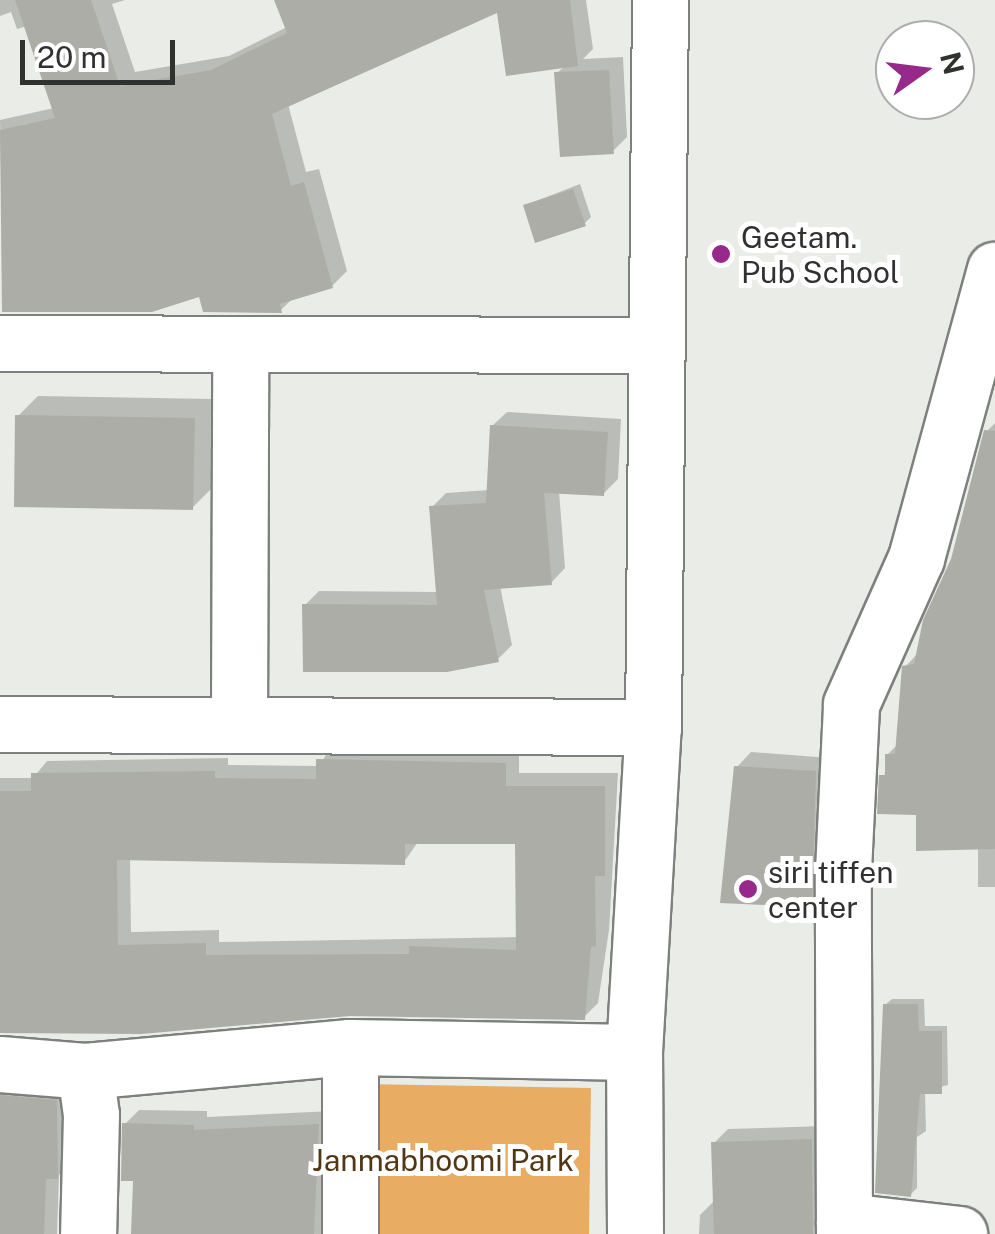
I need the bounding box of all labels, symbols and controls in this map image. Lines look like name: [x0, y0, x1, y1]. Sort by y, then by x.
scale bar: [25, 20, 180, 82]
north arrow: [875, 20, 975, 120]
text: 20 m: [37, 39, 106, 75]
text: N: [934, 48, 971, 78]
place label: Geetam. Pub School: [741, 219, 899, 290]
marker: Geetam. Pub School: [710, 243, 732, 265]
place label: siri tiffen center: [768, 854, 893, 924]
marker: siri tiffen center: [737, 878, 759, 900]
park label: Janmabhoomi Park: [312, 1142, 574, 1178]

